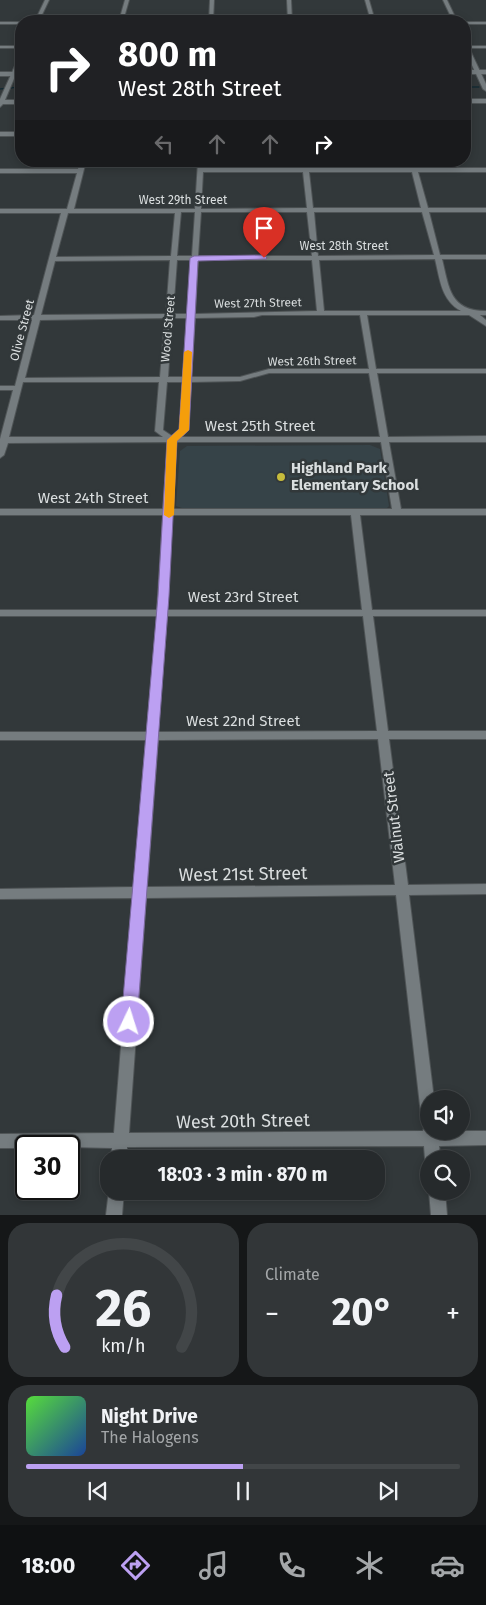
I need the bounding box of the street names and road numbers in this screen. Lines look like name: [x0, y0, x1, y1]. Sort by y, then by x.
street label: West 29th Street: [139, 193, 228, 207]
street label: West 28th Street: [299, 239, 389, 253]
street label: Wood Street: [158, 294, 178, 363]
street label: West 27th Street: [214, 295, 303, 311]
street label: Olive Street: [7, 297, 37, 362]
street label: West 26th Street: [267, 353, 357, 369]
street label: West 25th Street: [205, 417, 316, 435]
street label: West 24th Street: [38, 489, 149, 507]
street label: West 23rd Street: [188, 588, 299, 606]
street label: West 22nd Street: [186, 712, 301, 730]
street label: Walnut Street: [379, 770, 409, 864]
street label: West 21st Street: [178, 862, 308, 886]
street label: West 20th Street: [176, 1109, 311, 1133]

